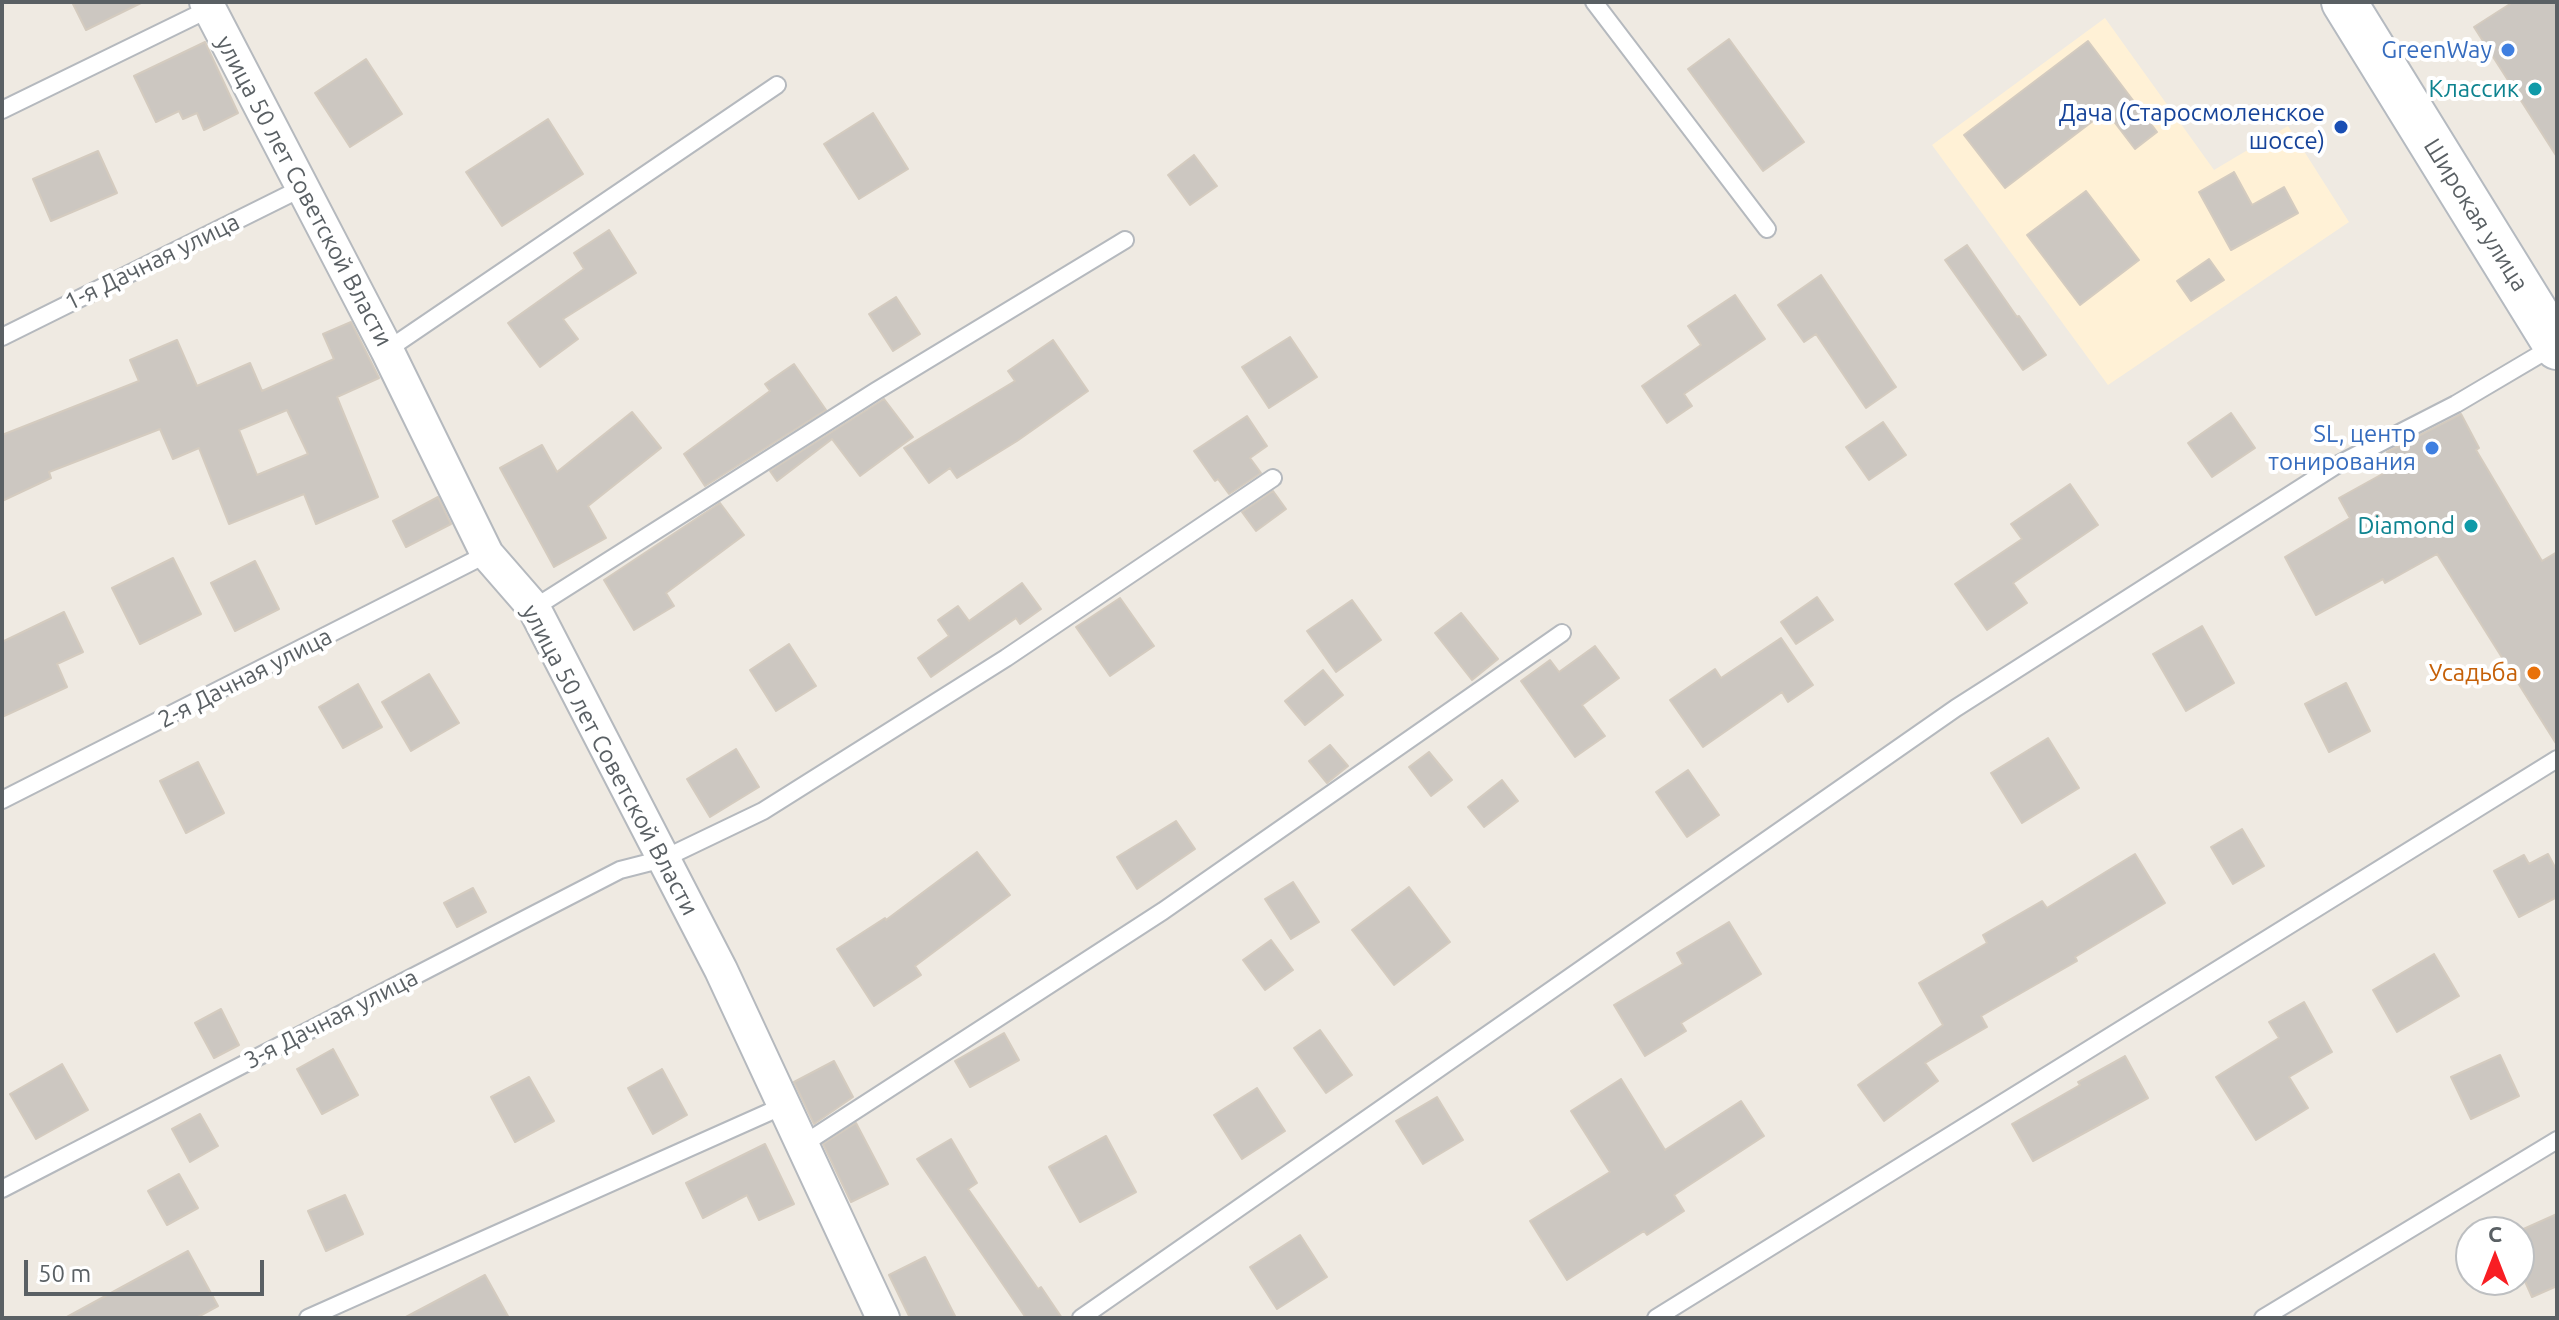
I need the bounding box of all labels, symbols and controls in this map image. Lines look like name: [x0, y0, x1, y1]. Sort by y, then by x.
street label: улица 50 лет Советской Власти: [210, 31, 398, 351]
place label: GreenWay: [2381, 36, 2492, 64]
marker: GreenWay: [2499, 41, 2517, 59]
place label: Классик: [2429, 75, 2519, 103]
marker: Классик: [2526, 80, 2544, 98]
place label: Дача (Старосмоленское шоссе): [2059, 99, 2325, 155]
marker: Дача (Старосмоленское шоссе): [2332, 118, 2350, 136]
street label: Широкая улица: [2418, 133, 2534, 297]
street label: 1-я Дачная улица: [60, 207, 244, 317]
place label: SL, центр тонирования: [2268, 420, 2416, 476]
marker: SL, центр тонирования: [2423, 439, 2441, 457]
place label: Diamond: [2357, 512, 2455, 540]
marker: Diamond: [2462, 517, 2480, 535]
street label: улица 50 лет Советской Власти: [516, 600, 704, 920]
street label: 2-я Дачная улица: [153, 622, 337, 734]
place label: Усадьба: [2429, 659, 2518, 687]
marker: Усадьба: [2525, 664, 2543, 682]
street label: 3-я Дачная улица: [239, 963, 423, 1075]
north arrow: [2455, 1216, 2535, 1296]
text: С: [2488, 1221, 2502, 1246]
scale bar: [28, 1244, 268, 1294]
text: 50 m: [38, 1260, 91, 1287]

